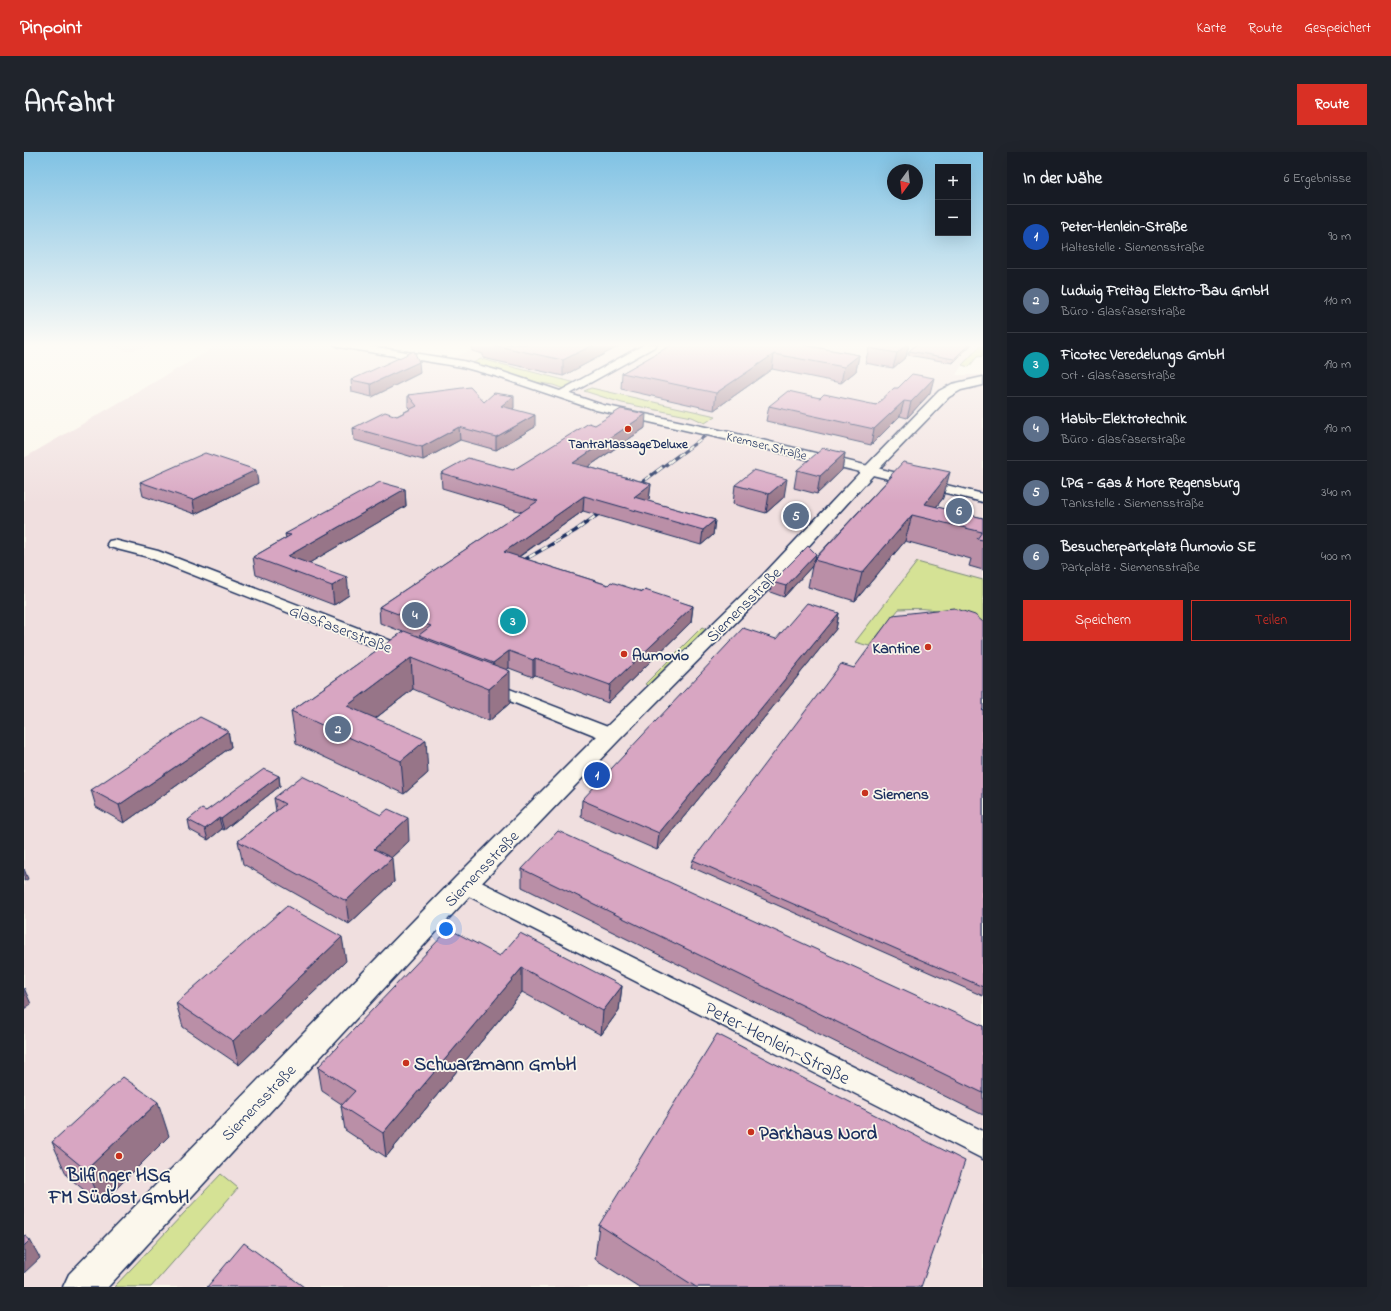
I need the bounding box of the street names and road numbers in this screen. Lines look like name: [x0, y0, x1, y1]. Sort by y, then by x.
street label: Kremser Straße: [724, 427, 809, 466]
street label: Siemensstraße: [701, 561, 788, 649]
street label: Glasfaserstraße: [285, 599, 396, 661]
street label: Siemensstraße: [440, 825, 526, 913]
street label: Peter-Henlein-Straße: [699, 996, 855, 1093]
street label: Siemensstraße: [217, 1059, 303, 1147]

